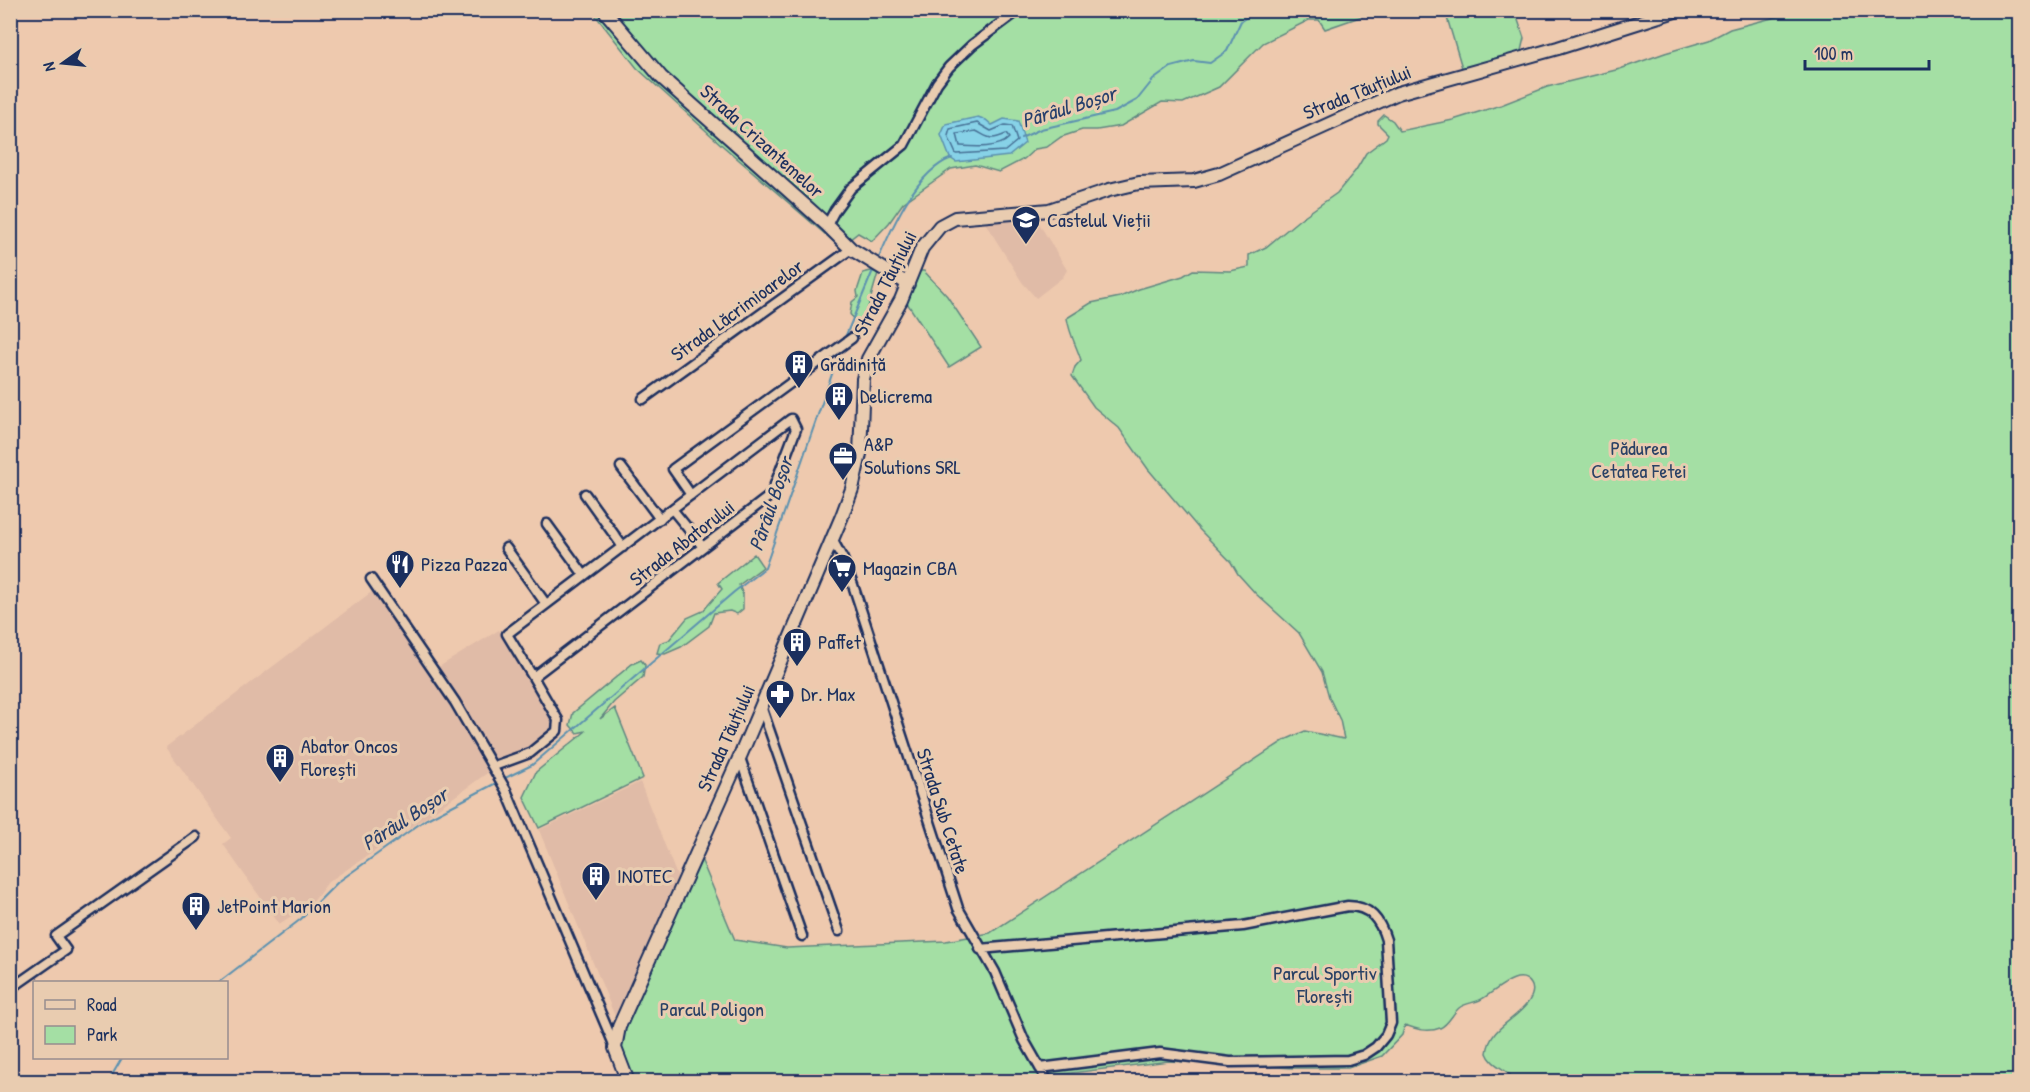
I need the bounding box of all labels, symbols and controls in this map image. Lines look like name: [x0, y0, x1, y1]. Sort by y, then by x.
north arrow: [33, 33, 93, 93]
scale bar: [1805, 33, 1930, 71]
text: 100 m: [1814, 41, 1853, 66]
street label: Strada Tăuțiului: [1299, 58, 1415, 125]
text: N: [37, 59, 60, 74]
street label: Strada Crizantemelor: [695, 78, 830, 204]
water label: Pârâul Boșor: [1018, 78, 1122, 135]
school or university icon: Castelul Vieții: [1010, 204, 1042, 246]
place label: Castelul Vieții: [1047, 206, 1151, 233]
street label: Strada Tăuțiului: [847, 226, 923, 340]
street label: Strada Lăcrimioarelor: [665, 252, 809, 367]
building icon: Grădiniță: [783, 348, 815, 390]
place label: Grădiniță: [820, 350, 886, 377]
building icon: Delicrema: [823, 380, 855, 422]
place label: Delicrema: [860, 382, 932, 409]
place label: A&P Solutions SRL: [864, 430, 961, 480]
park label: Pădurea Cetatea Fetei: [1591, 434, 1687, 484]
office icon: A&P Solutions SRL: [827, 440, 859, 482]
water label: Pârâul Boșor: [741, 450, 801, 555]
street label: Strada Abatorului: [624, 493, 740, 592]
restaurant icon: Pizza Pazza: [384, 548, 416, 590]
place label: Pizza Pazza: [421, 550, 507, 577]
supermarket icon: Magazin CBA: [826, 552, 858, 594]
place label: Magazin CBA: [863, 554, 957, 581]
building icon: Paffet: [781, 626, 813, 668]
place label: Paffet: [818, 628, 862, 655]
pharmacy icon: Dr. Max: [764, 678, 796, 720]
street label: Strada Tăuțiului: [690, 680, 761, 795]
place label: Dr. Max: [801, 680, 856, 707]
place label: Abator Oncos Florești: [300, 732, 398, 782]
building icon: Abator Oncos Florești: [264, 742, 296, 784]
street label: Strada Sub Cetate: [910, 745, 976, 877]
water label: Pârâul Boșor: [356, 778, 456, 857]
building icon: INOTEC: [580, 860, 612, 902]
place label: INOTEC: [617, 862, 673, 889]
building icon: JetPoint Marion: [180, 890, 212, 932]
place label: JetPoint Marion: [217, 892, 331, 919]
park label: Parcul Sportiv Florești: [1273, 959, 1377, 1009]
legend: [33, 981, 228, 1059]
text: Road: [87, 992, 117, 1017]
park label: Parcul Poligon: [660, 995, 764, 1022]
text: Park: [87, 1022, 118, 1047]

